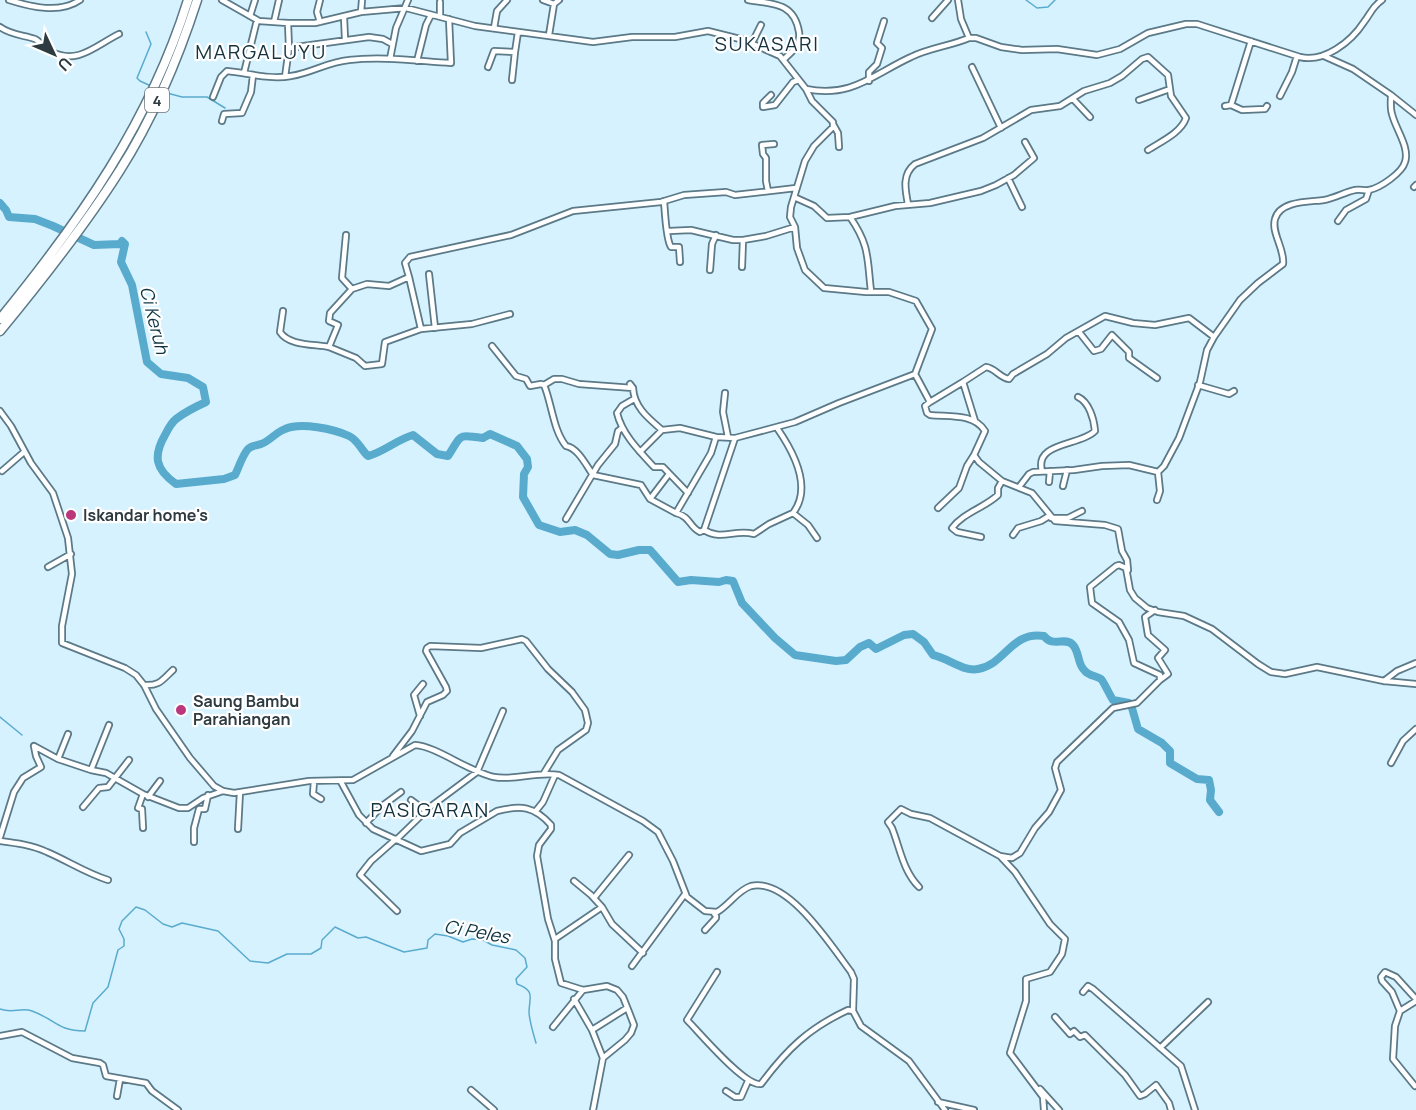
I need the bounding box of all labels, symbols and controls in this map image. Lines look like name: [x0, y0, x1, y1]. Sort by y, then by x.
north arrow: [24, 24, 84, 84]
district label: SUKASARI: [715, 30, 819, 57]
district label: MARGALUYU: [195, 38, 327, 65]
text: U: [53, 53, 77, 76]
road number: 4: [145, 88, 169, 112]
water label: Ci Keruh: [135, 284, 175, 358]
place label: Iskandar home's: [83, 504, 208, 526]
marker: Iskandar home's: [64, 508, 78, 522]
place label: Saung Bambu Parahiangan: [193, 690, 299, 730]
marker: Saung Bambu Parahiangan: [174, 703, 188, 717]
district label: PASIGARAN: [370, 796, 490, 823]
water label: Ci Peles: [442, 913, 513, 949]

